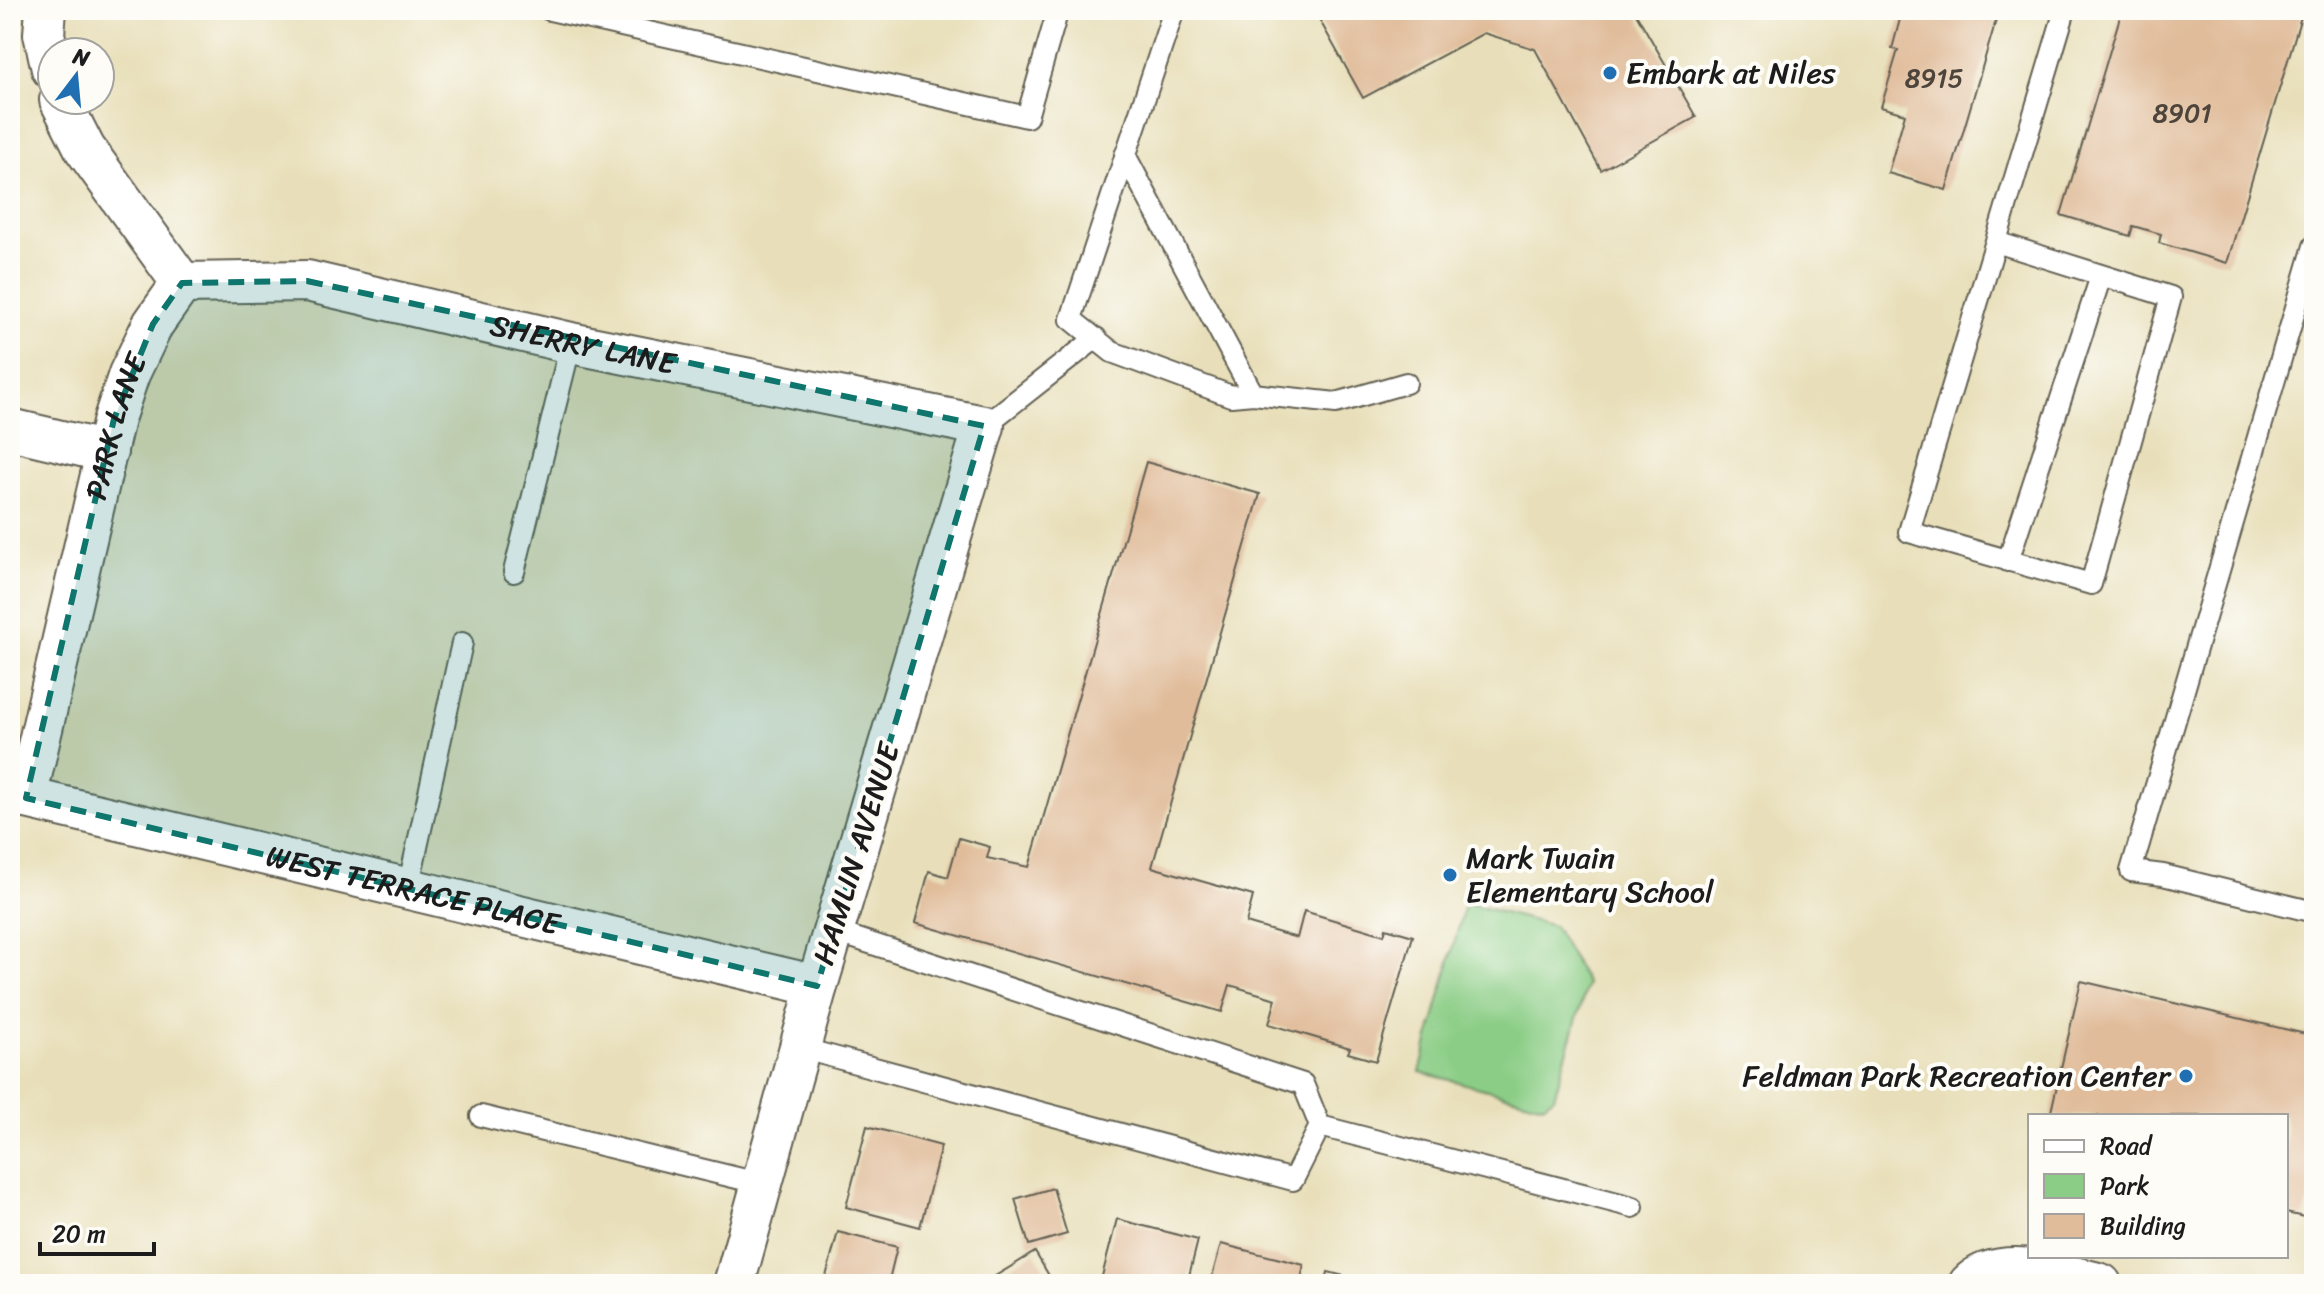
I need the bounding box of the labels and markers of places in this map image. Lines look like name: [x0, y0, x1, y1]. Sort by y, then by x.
place label: Embark at Niles: [1626, 46, 1836, 100]
marker: Embark at Niles: [1601, 64, 1619, 82]
place label: Mark Twain Elementary School: [1466, 831, 1714, 919]
marker: Mark Twain Elementary School: [1441, 866, 1459, 884]
place label: Feldman Park Recreation Center: [1742, 1049, 2172, 1103]
marker: Feldman Park Recreation Center: [2177, 1067, 2195, 1085]

